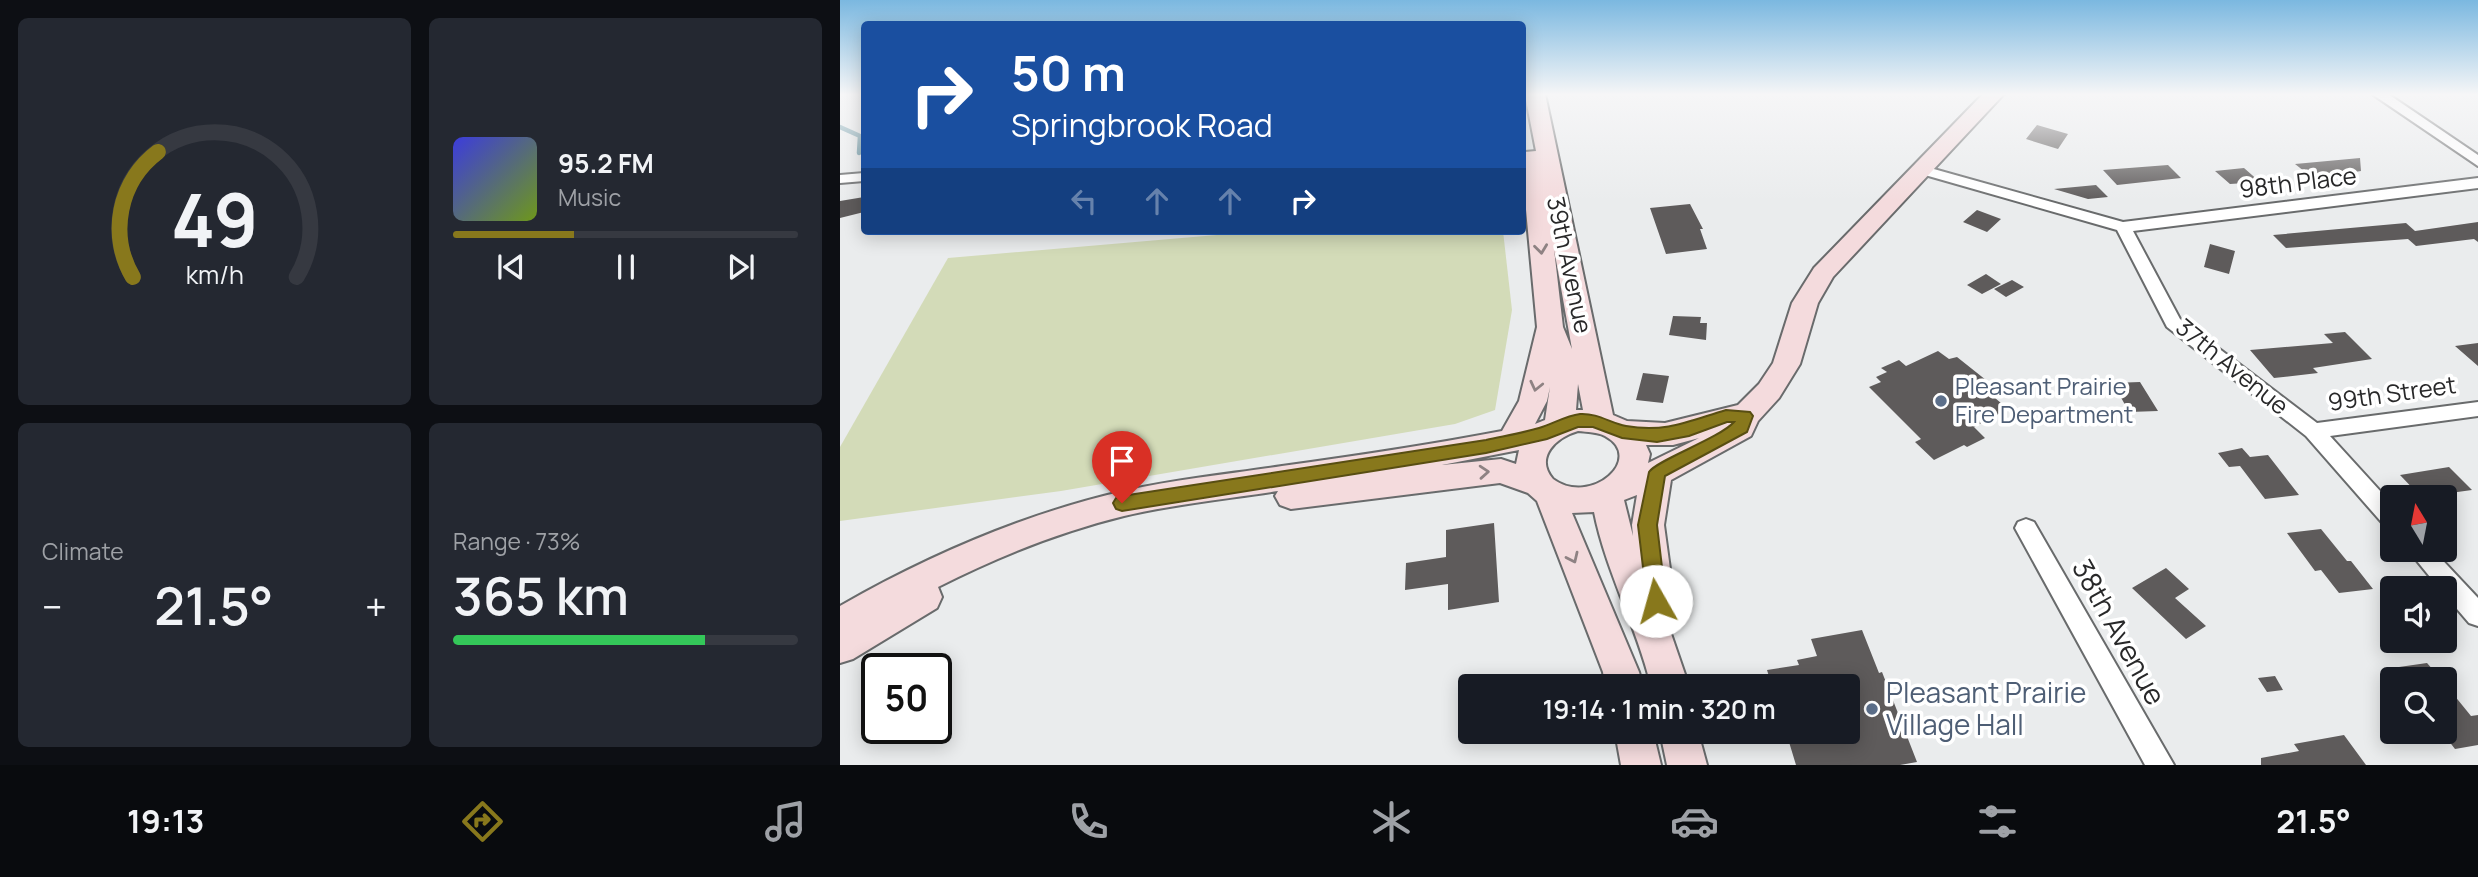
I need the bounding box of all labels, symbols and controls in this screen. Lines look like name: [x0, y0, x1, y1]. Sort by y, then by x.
text: 50 m: [1011, 39, 1126, 106]
icon: right: [896, 49, 987, 140]
text: Springbrook Road: [1011, 103, 1273, 147]
text: 95.2 FM: [558, 145, 654, 181]
street label: 98th Place: [2237, 158, 2358, 205]
text: 49: [171, 170, 258, 270]
text: Music: [558, 181, 621, 213]
icon: left: [1065, 182, 1103, 220]
icon: ahead: [1138, 182, 1176, 220]
icon: ahead: [1211, 182, 1249, 220]
icon: right: [1284, 182, 1322, 220]
street label: 39th Avenue: [1540, 193, 1601, 336]
one-way arrow: [1533, 244, 1548, 255]
icon: previous: [492, 248, 530, 286]
icon: pause: [607, 248, 645, 286]
icon: next: [722, 248, 760, 286]
text: km/h: [185, 257, 244, 292]
street label: 37th Avenue: [2170, 310, 2296, 422]
street label: 99th Street: [2326, 367, 2458, 418]
place label: Pleasant Prairie Fire Department: [1955, 369, 2133, 430]
one-way arrow: [1530, 380, 1544, 392]
marker: Pleasant Prairie Fire Department: [1933, 393, 1949, 409]
pin: [1092, 431, 1152, 503]
icon: arrive: [1103, 442, 1141, 480]
one-way arrow: [1478, 465, 1489, 480]
north arrow: [2380, 485, 2457, 562]
map controls: [2380, 485, 2457, 744]
text: Range · 73%: [453, 525, 580, 557]
text: Climate: [42, 535, 124, 567]
one-way arrow: [1565, 551, 1579, 563]
street label: 38th Avenue: [2064, 552, 2176, 711]
text: 365 km: [453, 560, 629, 631]
position arrow: [1619, 564, 1693, 638]
text: 21.5°: [154, 570, 273, 641]
button: sound: [2380, 576, 2457, 653]
text: −: [42, 580, 63, 632]
text: +: [365, 580, 387, 632]
speed limit sign: 50: [861, 653, 952, 744]
button: search: [2380, 667, 2457, 744]
place label: Pleasant Prairie Village Hall: [1886, 673, 2086, 743]
text: 19:14 · 1 min · 320 m: [1542, 691, 1776, 727]
marker: Pleasant Prairie Village Hall: [1864, 701, 1880, 717]
icon: directions: [458, 797, 507, 846]
icon: music: [761, 797, 810, 846]
icon: phone: [1064, 797, 1113, 846]
icon: climate: [1367, 797, 1416, 846]
icon: car: [1670, 797, 1719, 846]
icon: filters: [1973, 797, 2022, 846]
text: 19:13: [127, 799, 204, 843]
text: 21.5°: [2276, 799, 2351, 843]

